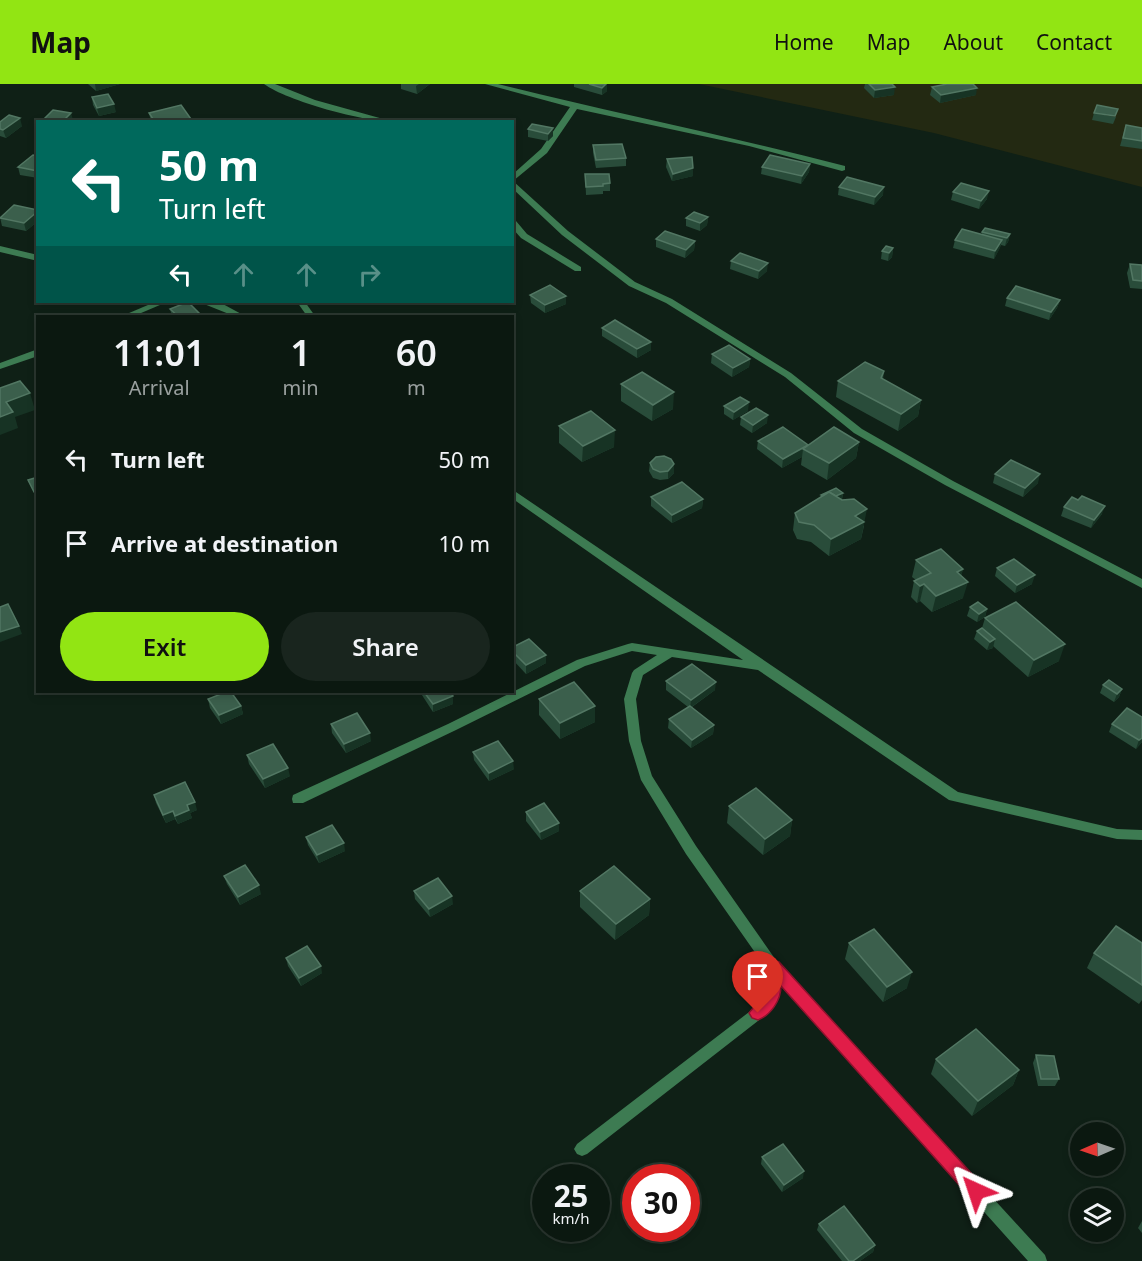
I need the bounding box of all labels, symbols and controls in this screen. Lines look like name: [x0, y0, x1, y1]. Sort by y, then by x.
text: Map: [30, 23, 91, 61]
text: Home: [774, 28, 834, 56]
text: Map: [867, 28, 910, 56]
text: About: [943, 28, 1003, 56]
text: Contact: [1036, 28, 1112, 56]
text: 50 m: [159, 136, 259, 193]
icon: left: [60, 144, 138, 222]
text: Turn left: [159, 190, 265, 227]
icon: left: [164, 258, 197, 291]
icon: ahead: [227, 258, 260, 291]
icon: ahead: [290, 258, 323, 291]
icon: right: [353, 258, 386, 291]
text: 11:01: [113, 328, 205, 377]
text: 1: [290, 328, 311, 377]
text: 60: [396, 328, 437, 377]
text: Arrival: [129, 374, 190, 401]
text: min: [282, 374, 319, 401]
text: m: [407, 374, 426, 401]
icon: left: [60, 443, 93, 476]
text: Turn left: [111, 444, 205, 474]
text: 50 m: [439, 444, 490, 474]
icon: arrive: [60, 527, 93, 560]
text: Arrive at destination: [111, 528, 338, 558]
text: 10 m: [439, 528, 490, 558]
button: Exit: [60, 612, 269, 681]
button: Share: [281, 612, 490, 681]
pin: [732, 951, 783, 1013]
icon: arrive: [741, 960, 774, 993]
north arrow: [1070, 1122, 1124, 1176]
map controls: [1070, 1122, 1124, 1242]
position arrow: [944, 1159, 1008, 1223]
speed limit sign: 30: [622, 1164, 700, 1242]
text: 25: [554, 1175, 588, 1216]
button: layers: [1070, 1188, 1124, 1242]
text: km/h: [553, 1208, 589, 1228]

